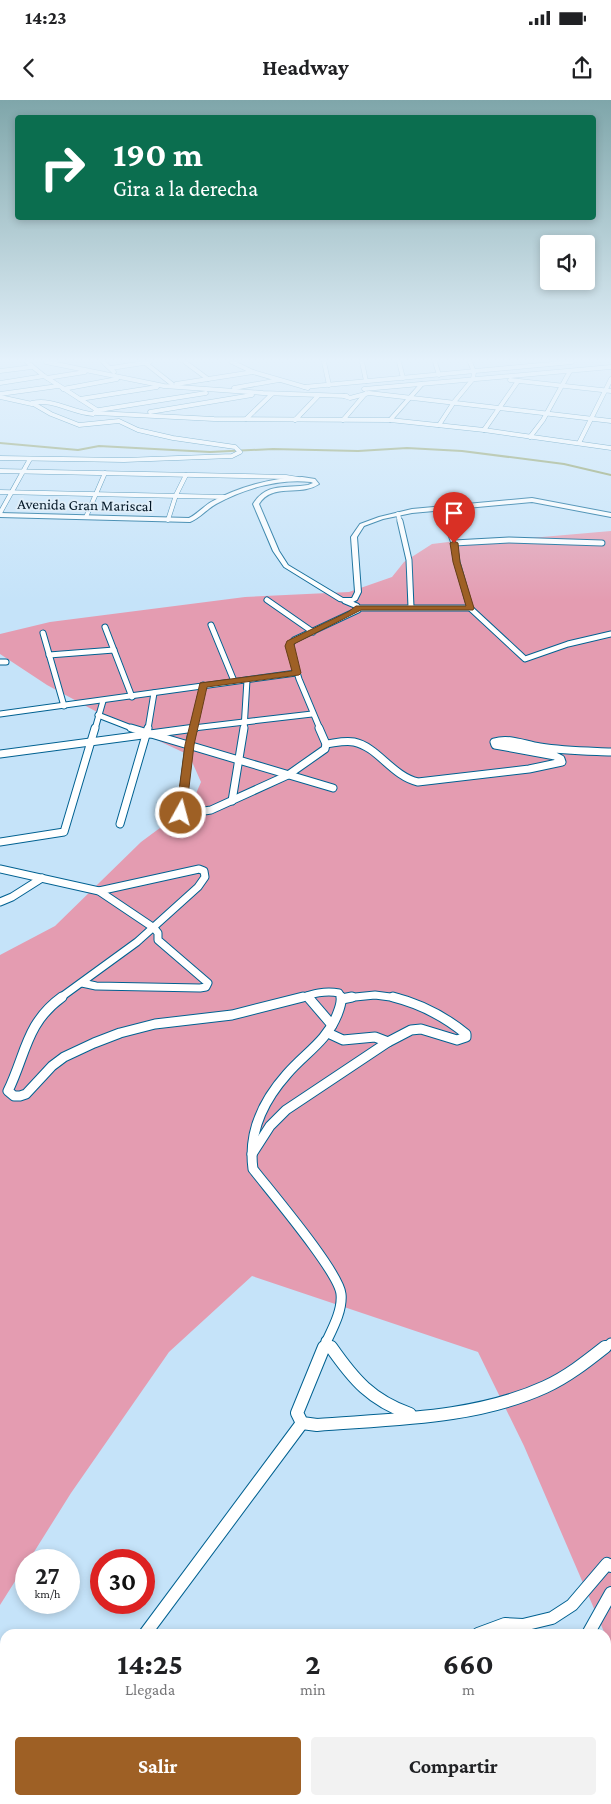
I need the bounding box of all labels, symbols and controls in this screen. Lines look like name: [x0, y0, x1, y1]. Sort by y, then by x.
text: 14:23: [25, 7, 67, 28]
icon: back: [15, 54, 43, 82]
icon: share: [568, 54, 596, 82]
text: Headway: [262, 55, 349, 80]
icon: right: [30, 135, 95, 200]
text: 190 m: [113, 135, 203, 174]
text: Gira a la derecha: [113, 176, 258, 201]
map controls: [540, 235, 595, 290]
button: sound: [540, 235, 595, 290]
pin: [433, 492, 475, 543]
street label: Avenida Gran Mariscal: [17, 496, 153, 514]
icon: arrive: [440, 499, 468, 527]
position arrow: [154, 786, 206, 838]
speed limit sign: 30: [90, 1549, 155, 1614]
text: 27: [35, 1562, 60, 1589]
text: km/h: [35, 1587, 60, 1601]
text: 14:25: [117, 1647, 183, 1680]
text: 2: [305, 1647, 321, 1680]
text: 660: [443, 1647, 494, 1680]
text: Llegada: [125, 1681, 175, 1698]
text: min: [300, 1681, 326, 1698]
text: m: [462, 1681, 475, 1698]
button: Salir: [15, 1737, 301, 1795]
button: Compartir: [311, 1737, 596, 1795]

